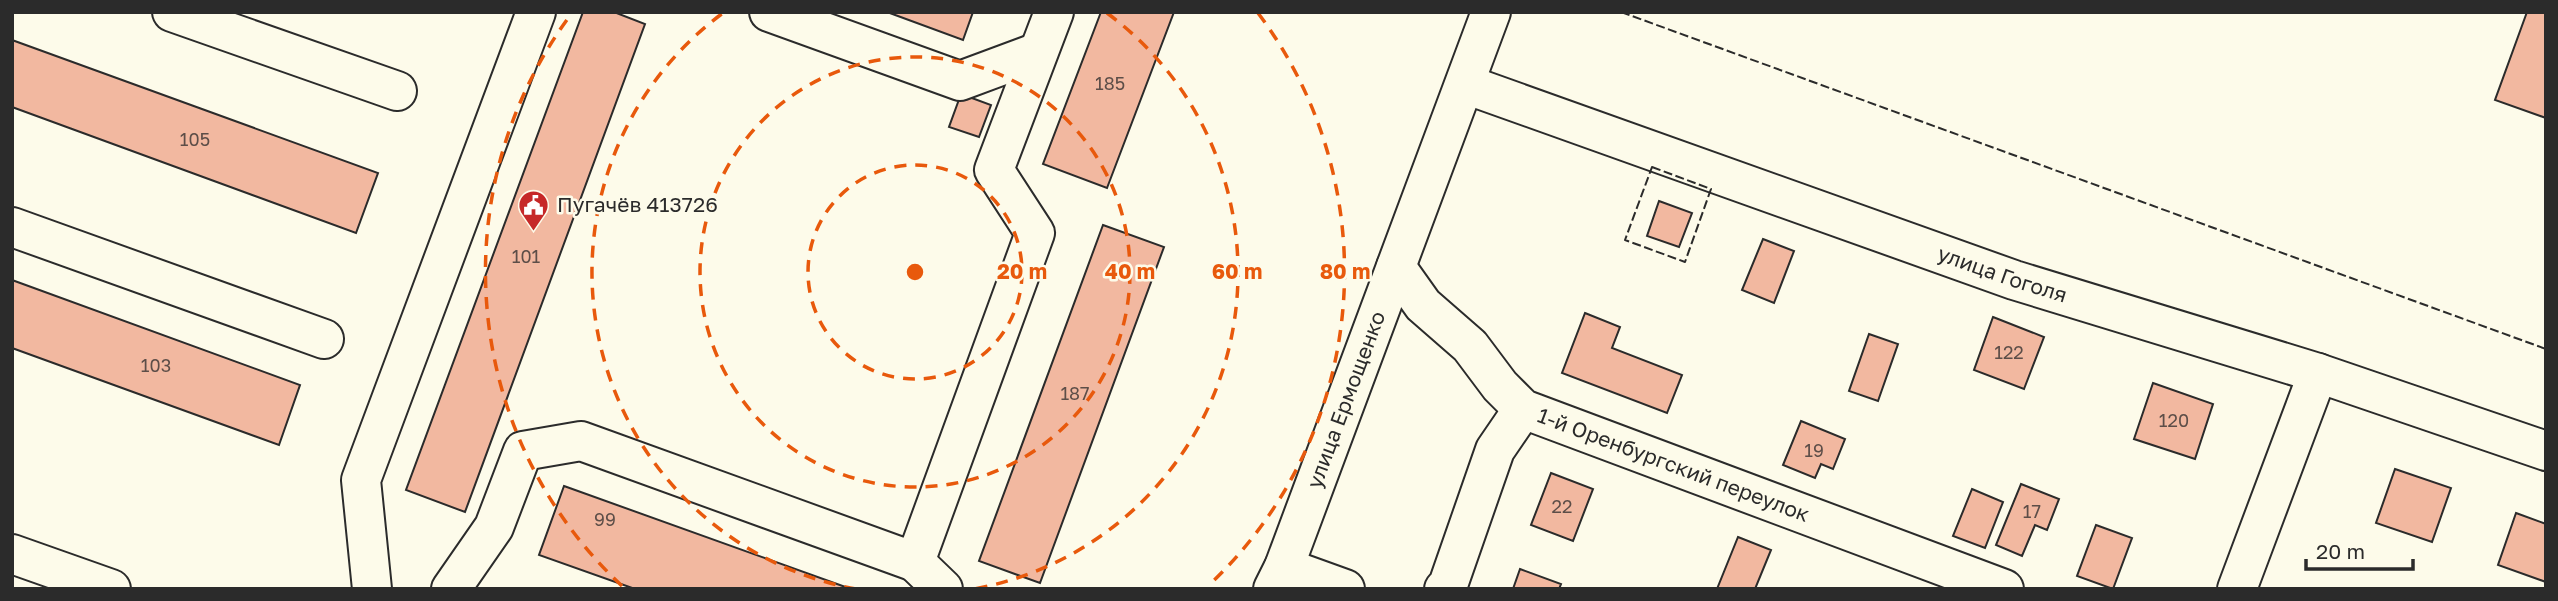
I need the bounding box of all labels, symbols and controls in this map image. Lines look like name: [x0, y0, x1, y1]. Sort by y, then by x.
house number: 185: [1095, 72, 1125, 94]
house number: 105: [180, 128, 210, 150]
public building icon: Пугачёв 413726: [517, 188, 551, 232]
place label: Пугачёв 413726: [557, 191, 718, 217]
street label: улица Гоголя: [1934, 240, 2070, 307]
house number: 101: [512, 245, 541, 267]
text: 20 m: [997, 258, 1047, 284]
text: 40 m: [1105, 258, 1155, 284]
text: 60 m: [1212, 258, 1262, 284]
text: 80 m: [1320, 258, 1370, 284]
centre of rings: [903, 260, 927, 284]
street label: улица Ермощенко: [1301, 307, 1390, 492]
house number: 122: [1994, 341, 2024, 363]
house number: 103: [141, 354, 171, 376]
house number: 187: [1060, 382, 1090, 404]
street label: 1-й Оренбургский переулок: [1534, 402, 1813, 527]
house number: 120: [2159, 409, 2189, 431]
house number: 19: [1804, 439, 1824, 461]
house number: 22: [1552, 495, 1572, 517]
house number: 17: [2023, 500, 2041, 522]
house number: 99: [594, 508, 616, 530]
scale bar: [2306, 528, 2413, 572]
text: 20 m: [2316, 538, 2365, 564]

